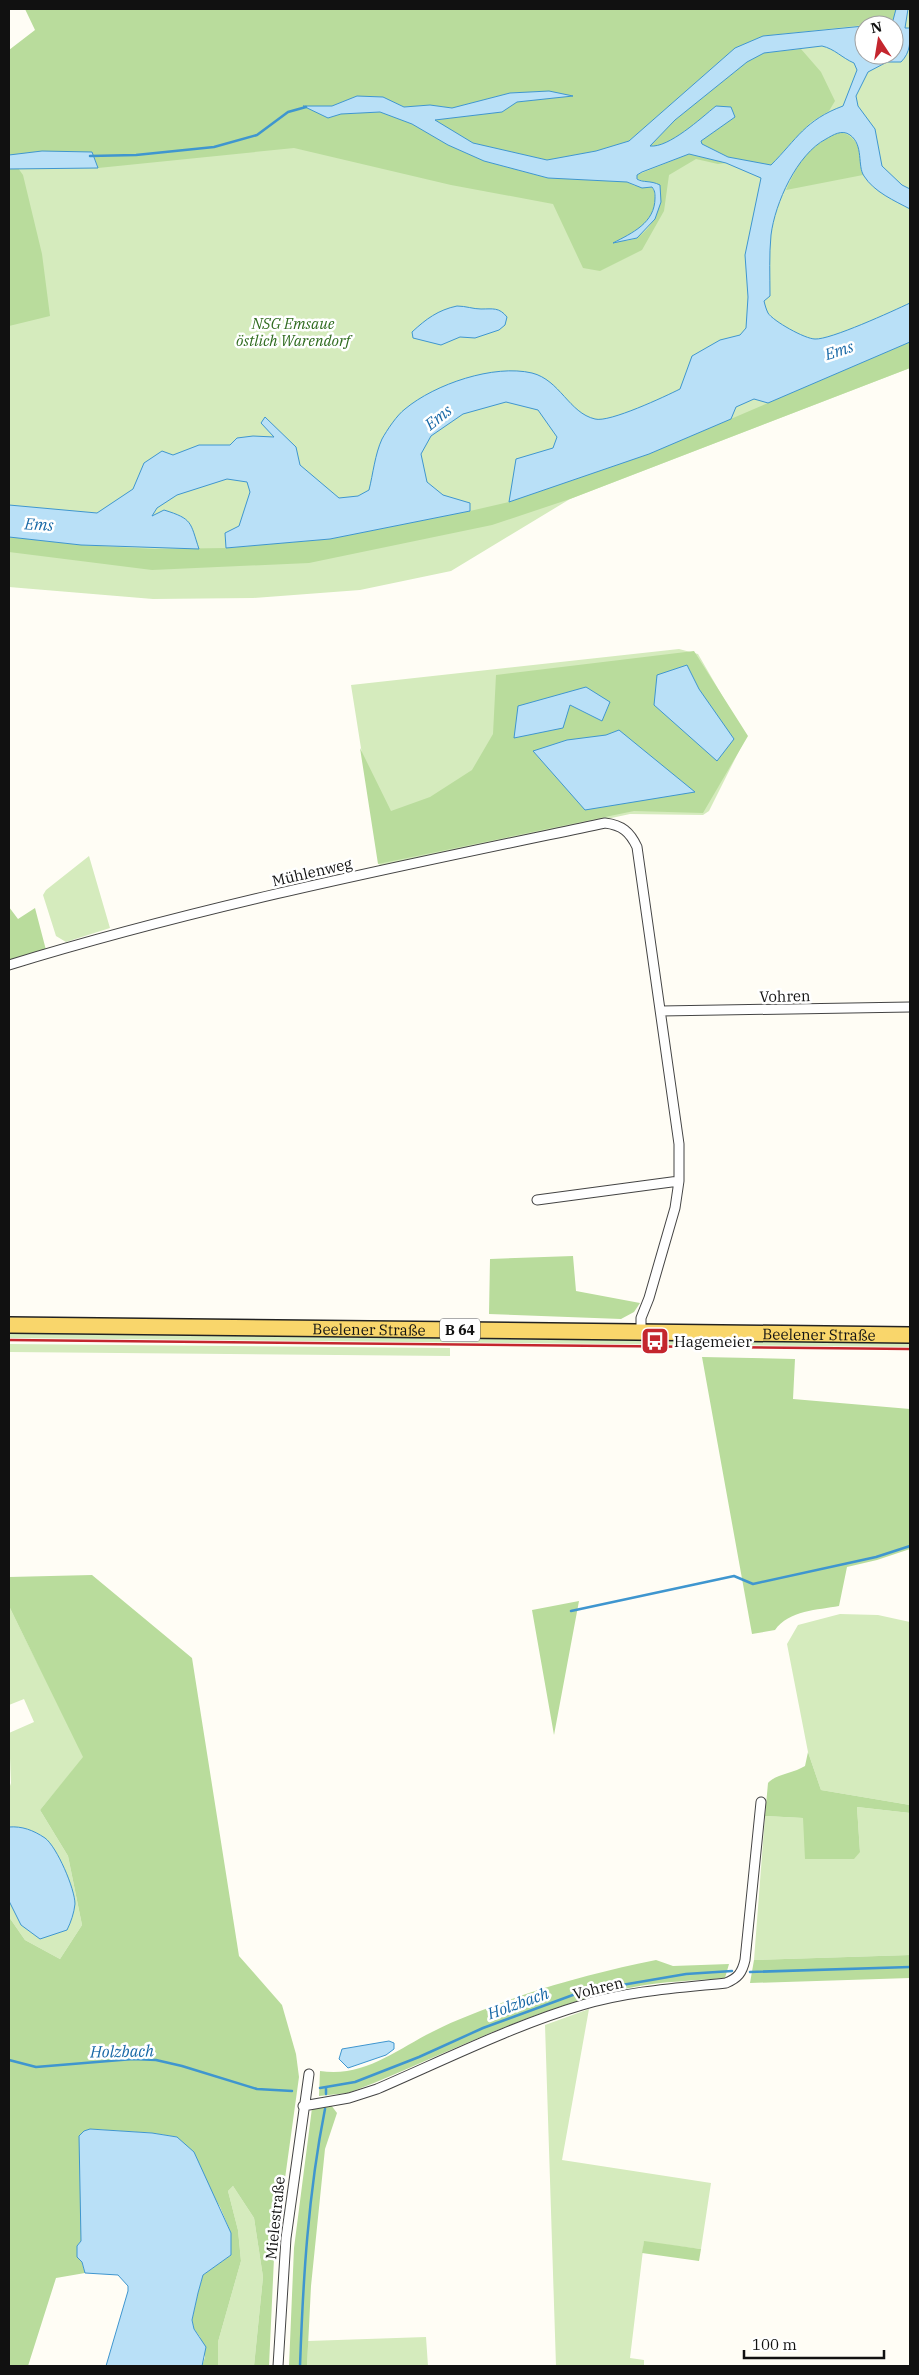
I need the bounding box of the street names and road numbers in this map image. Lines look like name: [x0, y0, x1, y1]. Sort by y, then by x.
street label: Mühlenweg: [270, 854, 354, 890]
street label: Vohren: [759, 986, 811, 1006]
road number: B 64: [440, 1318, 480, 1342]
street label: Beelener Straße: [312, 1319, 426, 1339]
street label: Beelener Straße: [762, 1324, 876, 1344]
street label: Vohren: [571, 1972, 626, 2003]
street label: Mielestraße: [261, 2176, 289, 2260]

